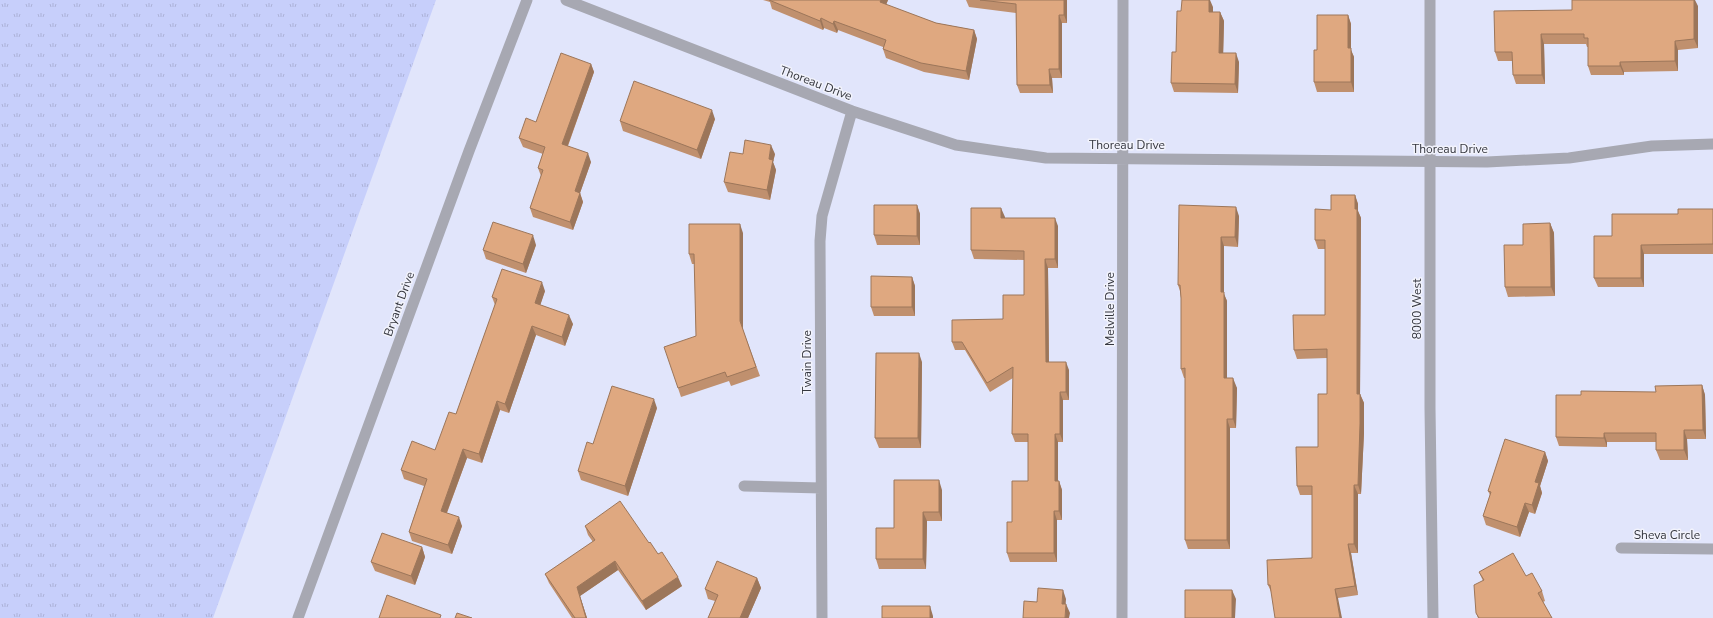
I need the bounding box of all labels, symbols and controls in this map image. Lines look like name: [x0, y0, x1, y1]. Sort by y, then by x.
street label: Thoreau Drive: [778, 62, 854, 104]
street label: Thoreau Drive: [1089, 137, 1165, 153]
street label: Thoreau Drive: [1412, 141, 1488, 157]
street label: Bryant Drive: [380, 269, 418, 339]
street label: Melville Drive: [1102, 272, 1118, 346]
street label: 8000 West: [1409, 278, 1425, 339]
street label: Twain Drive: [799, 330, 815, 394]
street label: Sheva Circle: [1634, 527, 1700, 543]

